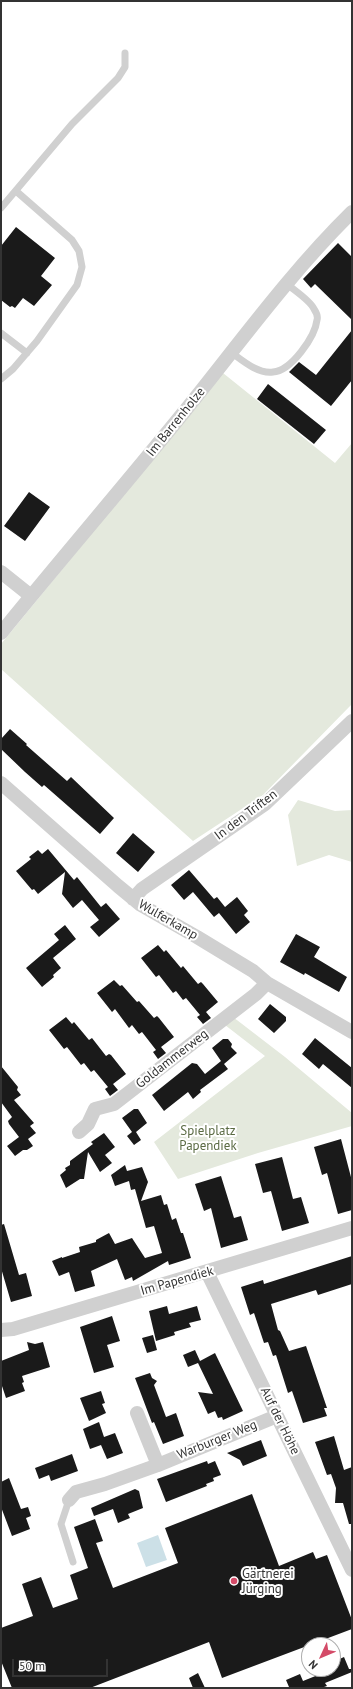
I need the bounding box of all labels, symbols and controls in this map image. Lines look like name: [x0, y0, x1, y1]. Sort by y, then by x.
street label: Im Barrenholze: [143, 384, 209, 460]
street label: In den Triften: [212, 786, 280, 844]
street label: Wulferkamp: [135, 897, 201, 943]
street label: Goldammerweg: [133, 1026, 211, 1092]
park label: Spielplatz Papendiek: [179, 1123, 237, 1154]
street label: Im Papendiek: [139, 1263, 215, 1299]
street label: Auf der Höhe: [257, 1385, 303, 1457]
street label: Warburger Weg: [175, 1417, 259, 1463]
place label: Gärtnerei Jürging: [242, 1566, 294, 1597]
marker: Gärtnerei Jürging: [229, 1576, 239, 1586]
north arrow: [301, 1637, 341, 1677]
scale bar: [14, 1651, 110, 1677]
text: N: [306, 1657, 321, 1672]
text: 50 m: [19, 1658, 45, 1673]

